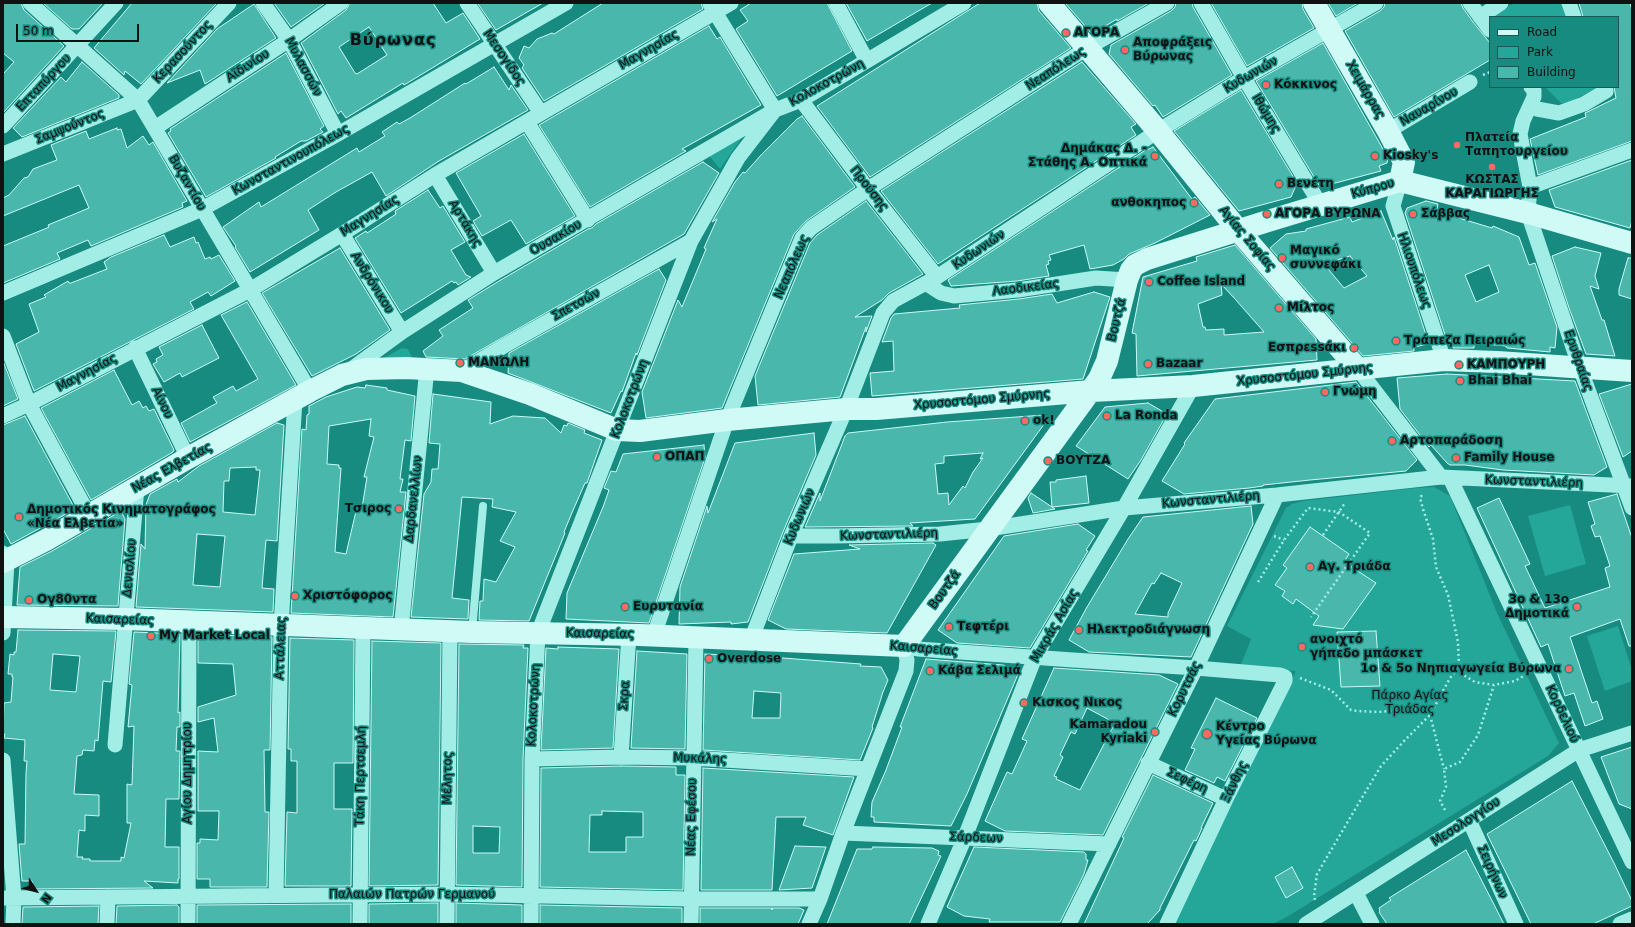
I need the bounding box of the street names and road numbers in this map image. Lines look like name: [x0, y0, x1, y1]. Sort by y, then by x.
street label: Κερασούντος: [150, 18, 216, 86]
street label: Μεσογίδος: [480, 27, 528, 89]
street label: Μαγνησίας: [617, 27, 681, 73]
street label: Μυλασσών: [282, 35, 324, 99]
street label: Νεαπόλεως: [1023, 44, 1089, 94]
street label: Αϊδινίου: [224, 47, 272, 85]
street label: Επταπύργου: [14, 51, 74, 115]
street label: Κυδωνιών: [1222, 54, 1280, 96]
street label: Κολοκοτρώνη: [787, 57, 867, 109]
street label: Χειμάρρας: [1343, 58, 1387, 122]
street label: Ναυαρίνου: [1398, 85, 1460, 129]
street label: Ιθώμης: [1249, 92, 1283, 136]
street label: Σαμψούντος: [33, 107, 107, 147]
street label: Κωνσταντινουπόλεως: [230, 122, 352, 198]
street label: Βυζαντίου: [165, 153, 209, 213]
street label: Προύσης: [847, 164, 891, 214]
street label: Κύπρου: [1350, 176, 1396, 202]
street label: Μαγνησίας: [338, 192, 402, 240]
street label: Αρτάκης: [445, 198, 485, 250]
street label: Αγίας Σοφίας: [1216, 204, 1278, 274]
street label: Ουσακίου: [528, 217, 584, 259]
street label: Κυδωνιών: [950, 227, 1008, 273]
street label: Ηλιουπόλεως: [1394, 231, 1434, 311]
street label: Νεαπόλεως: [771, 233, 813, 301]
street label: Ανδρόνικου: [348, 250, 396, 316]
street label: Λαοδικείας: [992, 277, 1060, 299]
street label: Σπετσών: [549, 286, 603, 324]
street label: Βουτζά: [1105, 297, 1129, 343]
street label: Ερυθραίας: [1561, 328, 1595, 394]
street label: Μαγνησίας: [54, 351, 120, 395]
street label: Κολοκοτρώνη: [608, 358, 652, 440]
street label: Χρυσοστόμου Σμύρνης: [1236, 361, 1374, 389]
street label: Αίνου: [148, 385, 176, 421]
street label: Χρυσοστόμου Σμύρνης: [913, 387, 1051, 413]
street label: Νέας Ελβετίας: [129, 440, 215, 496]
street label: Δαρδανελλίων: [402, 455, 426, 543]
street label: Κωνσταντιλιέρη: [1485, 473, 1583, 491]
street label: Κυδωνιών: [782, 487, 818, 547]
street label: Κωνσταντιλιέρη: [1161, 489, 1261, 511]
street label: Κωνσταντιλιέρη: [840, 526, 938, 544]
street label: Δενισλίου: [120, 538, 140, 598]
street label: Βουτζά: [926, 568, 964, 612]
street label: Μικράς Ασίας: [1028, 587, 1082, 665]
street label: Καισαρείας: [86, 612, 154, 628]
street label: Αττάλειας: [273, 616, 289, 680]
street label: Καισαρείας: [566, 626, 634, 642]
street label: Καισαρείας: [889, 639, 959, 659]
street label: Κορυτσάς: [1165, 659, 1205, 719]
street label: Κολοκοτρώνη: [525, 663, 543, 747]
street label: Σκρα: [617, 680, 633, 712]
street label: Κορδελιού: [1542, 683, 1582, 745]
street label: Αγίου Δημητρίου: [181, 722, 195, 824]
street label: Τάκη Περτσεμλή: [353, 726, 369, 826]
street label: Μέλητος: [440, 751, 456, 805]
street label: Μυκάλης: [673, 751, 727, 767]
street label: Ξάνθης: [1219, 759, 1251, 805]
street label: Σεφέρη: [1164, 765, 1210, 797]
street label: Νέας Εφέσου: [684, 778, 700, 856]
street label: Μεσολογγίου: [1429, 795, 1503, 849]
street label: Σάρδεων: [949, 830, 1003, 846]
street label: Σειρήνων: [1474, 843, 1510, 901]
street label: Παλαιών Πατρών Γερμανού: [329, 888, 495, 902]

